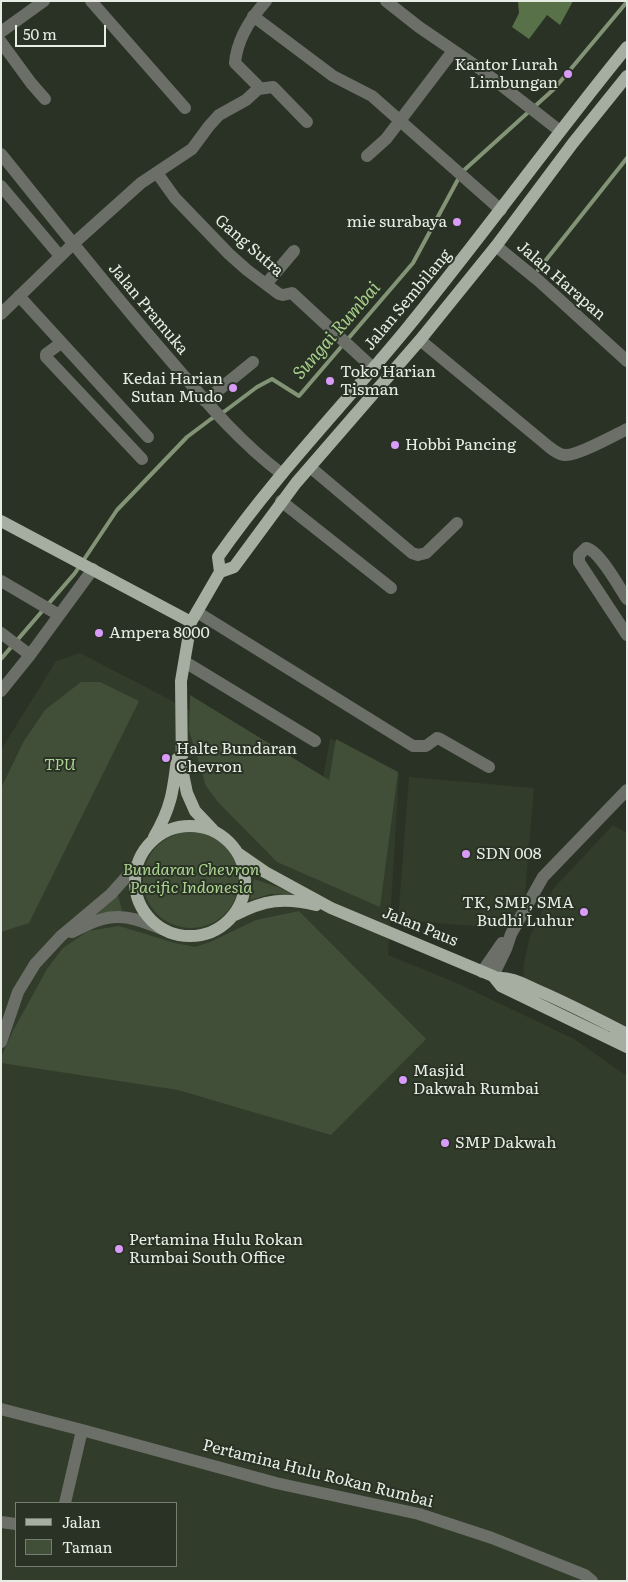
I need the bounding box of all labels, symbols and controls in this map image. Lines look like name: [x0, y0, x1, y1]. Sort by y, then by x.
scale bar: [18, 15, 109, 47]
text: 50 m: [23, 22, 57, 45]
place label: Kantor Lurah Limbungan: [454, 55, 558, 93]
marker: Kantor Lurah Limbungan: [562, 68, 574, 80]
street label: Gang Sutra: [211, 211, 287, 281]
place label: mie surabaya: [347, 212, 447, 232]
marker: mie surabaya: [451, 216, 463, 228]
street label: Jalan Harapan: [513, 237, 609, 325]
street label: Jalan Sembilang: [360, 246, 456, 354]
street label: Jalan Pramuka: [104, 259, 192, 359]
water label: Sungai Rumbai: [289, 278, 385, 384]
place label: Toko Harian Tisman: [340, 362, 436, 400]
place label: Kedai Harian Sutan Mudo: [122, 369, 223, 407]
marker: Toko Harian Tisman: [324, 375, 336, 387]
marker: Kedai Harian Sutan Mudo: [227, 382, 239, 394]
place label: Hobbi Pancing: [405, 435, 516, 455]
marker: Hobbi Pancing: [389, 439, 401, 451]
place label: Ampera 8000: [109, 623, 210, 643]
marker: Ampera 8000: [93, 627, 105, 639]
place label: Halte Bundaran Chevron: [176, 739, 297, 777]
marker: Halte Bundaran Chevron: [160, 752, 172, 764]
park label: TPU: [44, 755, 76, 775]
place label: SDN 008: [476, 844, 542, 864]
marker: SDN 008: [460, 848, 472, 860]
park label: Bundaran Chevron Pacific Indonesia: [123, 860, 259, 898]
place label: TK, SMP, SMA Budhi Luhur: [462, 893, 574, 931]
street label: Jalan Paus: [379, 903, 461, 951]
marker: TK, SMP, SMA Budhi Luhur: [578, 906, 590, 918]
place label: Masjid Dakwah Rumbai: [413, 1061, 539, 1099]
marker: Masjid Dakwah Rumbai: [397, 1074, 409, 1086]
place label: SMP Dakwah: [455, 1133, 556, 1153]
marker: SMP Dakwah: [439, 1137, 451, 1149]
place label: Pertamina Hulu Rokan Rumbai South Office: [129, 1230, 303, 1268]
marker: Pertamina Hulu Rokan Rumbai South Office: [113, 1243, 125, 1255]
street label: Pertamina Hulu Rokan Rumbai: [201, 1436, 435, 1512]
legend: [15, 1502, 178, 1567]
text: Jalan: [62, 1510, 101, 1533]
text: Taman: [62, 1535, 112, 1558]

